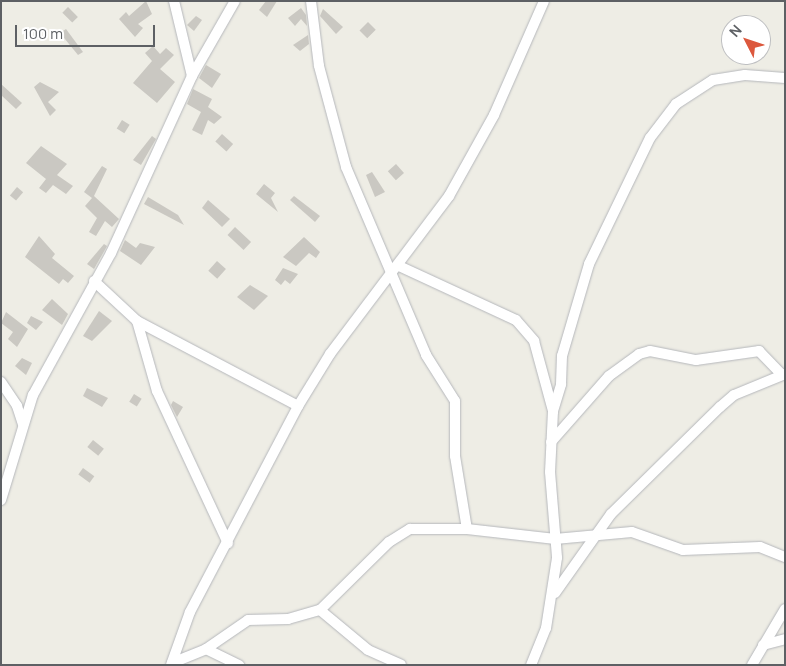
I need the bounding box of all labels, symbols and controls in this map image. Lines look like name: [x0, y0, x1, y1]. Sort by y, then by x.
scale bar: [18, 15, 158, 47]
north arrow: [721, 15, 771, 65]
text: N: [725, 20, 746, 41]
text: 100 m: [23, 23, 63, 44]

